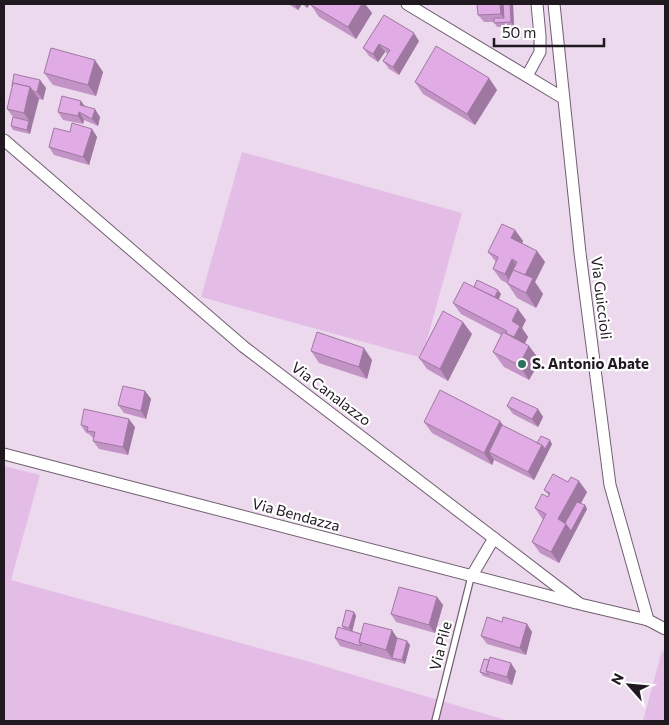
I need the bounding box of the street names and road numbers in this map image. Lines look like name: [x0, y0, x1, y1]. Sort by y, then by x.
street label: Via Guiccioli: [588, 255, 616, 340]
street label: Via Canalazzo: [288, 357, 375, 429]
street label: Via Bendazza: [250, 494, 342, 534]
street label: Via Pile: [425, 619, 455, 672]

